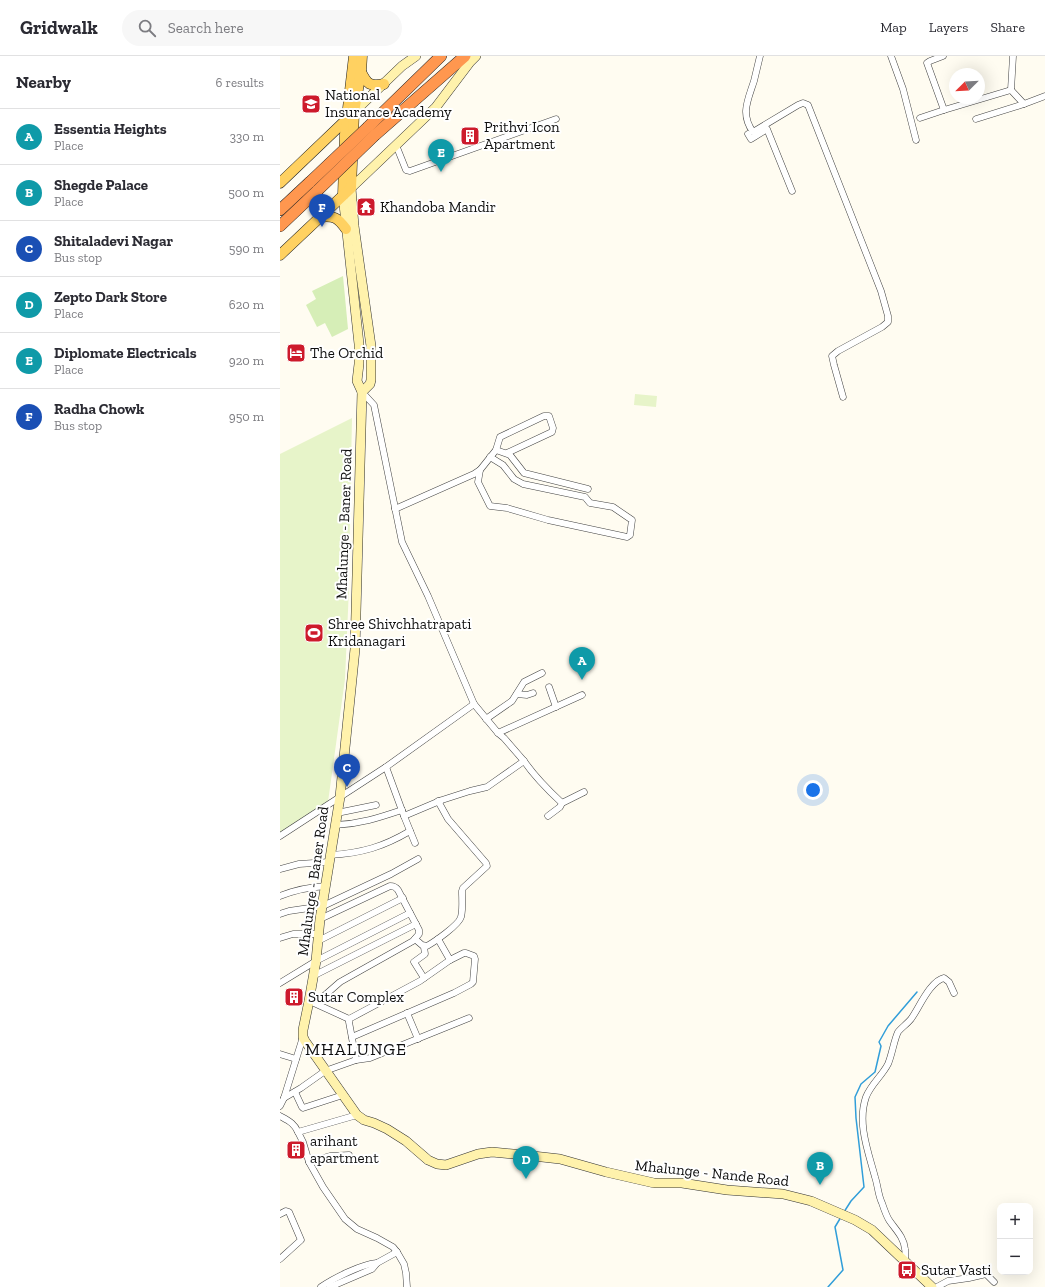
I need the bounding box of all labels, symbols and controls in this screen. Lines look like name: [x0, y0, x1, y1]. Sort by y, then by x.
search box: [122, 10, 402, 46]
text: Gridwalk: [20, 16, 98, 39]
icon: search: [136, 17, 158, 39]
text: Search here: [168, 19, 244, 37]
text: Map: [880, 19, 907, 36]
text: Layers: [929, 19, 968, 36]
text: Share: [990, 19, 1025, 36]
north arrow: [949, 68, 985, 104]
text: Nearby: [16, 72, 71, 92]
text: 6 results: [216, 75, 264, 90]
place label: National Insurance Academy: [325, 86, 452, 121]
school or university icon: National Insurance Academy: [300, 93, 322, 115]
place label: Prithvi Icon Apartment: [484, 118, 560, 153]
text: Essentia Heights: [54, 120, 167, 138]
building icon: Prithvi Icon Apartment: [459, 125, 481, 147]
text: A: [25, 129, 33, 144]
text: 330 m: [230, 129, 264, 144]
text: Place: [54, 138, 83, 153]
pin: E: [428, 139, 454, 172]
text: Shegde Palace: [54, 176, 148, 194]
text: B: [25, 185, 33, 200]
text: 500 m: [228, 185, 264, 200]
text: Place: [54, 194, 83, 209]
pin: F: [309, 194, 335, 227]
temple icon: Khandoba Mandir: [355, 196, 377, 218]
place label: Khandoba Mandir: [380, 198, 496, 216]
text: Shitaladevi Nagar: [54, 232, 173, 250]
text: C: [25, 241, 33, 256]
text: 590 m: [229, 241, 264, 256]
text: Bus stop: [54, 250, 102, 265]
text: Zepto Dark Store: [54, 288, 167, 306]
text: D: [24, 297, 34, 312]
text: 620 m: [229, 297, 264, 312]
text: Place: [54, 306, 83, 321]
hotel icon: The Orchid: [285, 342, 307, 364]
text: Diplomate Electricals: [54, 344, 197, 362]
place label: The Orchid: [310, 344, 384, 362]
text: E: [25, 353, 33, 368]
text: 920 m: [229, 353, 264, 368]
text: Place: [54, 362, 83, 377]
text: Radha Chowk: [54, 400, 144, 418]
text: F: [25, 409, 33, 424]
text: 950 m: [229, 409, 264, 424]
text: Bus stop: [54, 418, 102, 433]
street label: Mhalunge - Baner Road: [332, 448, 356, 600]
place label: Shree Shivchhatrapati Kridanagari: [328, 615, 471, 650]
sports icon: Shree Shivchhatrapati Kridanagari: [303, 622, 325, 644]
pin: A: [569, 647, 595, 680]
pin: C: [334, 754, 360, 787]
your location: [803, 780, 823, 800]
street label: Mhalunge - Baner Road: [294, 804, 333, 957]
building icon: Sutar Complex: [283, 986, 305, 1008]
place label: Sutar Complex: [308, 988, 404, 1006]
district label: MHALUNGE: [305, 1039, 407, 1059]
place label: arihant apartment: [310, 1132, 379, 1167]
building icon: arihant apartment: [285, 1139, 307, 1161]
pin: D: [513, 1146, 539, 1179]
pin: B: [807, 1152, 833, 1185]
street label: Mhalunge - Nande Road: [634, 1156, 791, 1190]
map controls: [997, 1203, 1033, 1275]
button: +: [997, 1203, 1033, 1239]
button: −: [997, 1239, 1033, 1275]
bus stop icon: Sutar Vasti: [896, 1259, 918, 1281]
place label: Sutar Vasti: [921, 1261, 992, 1279]

